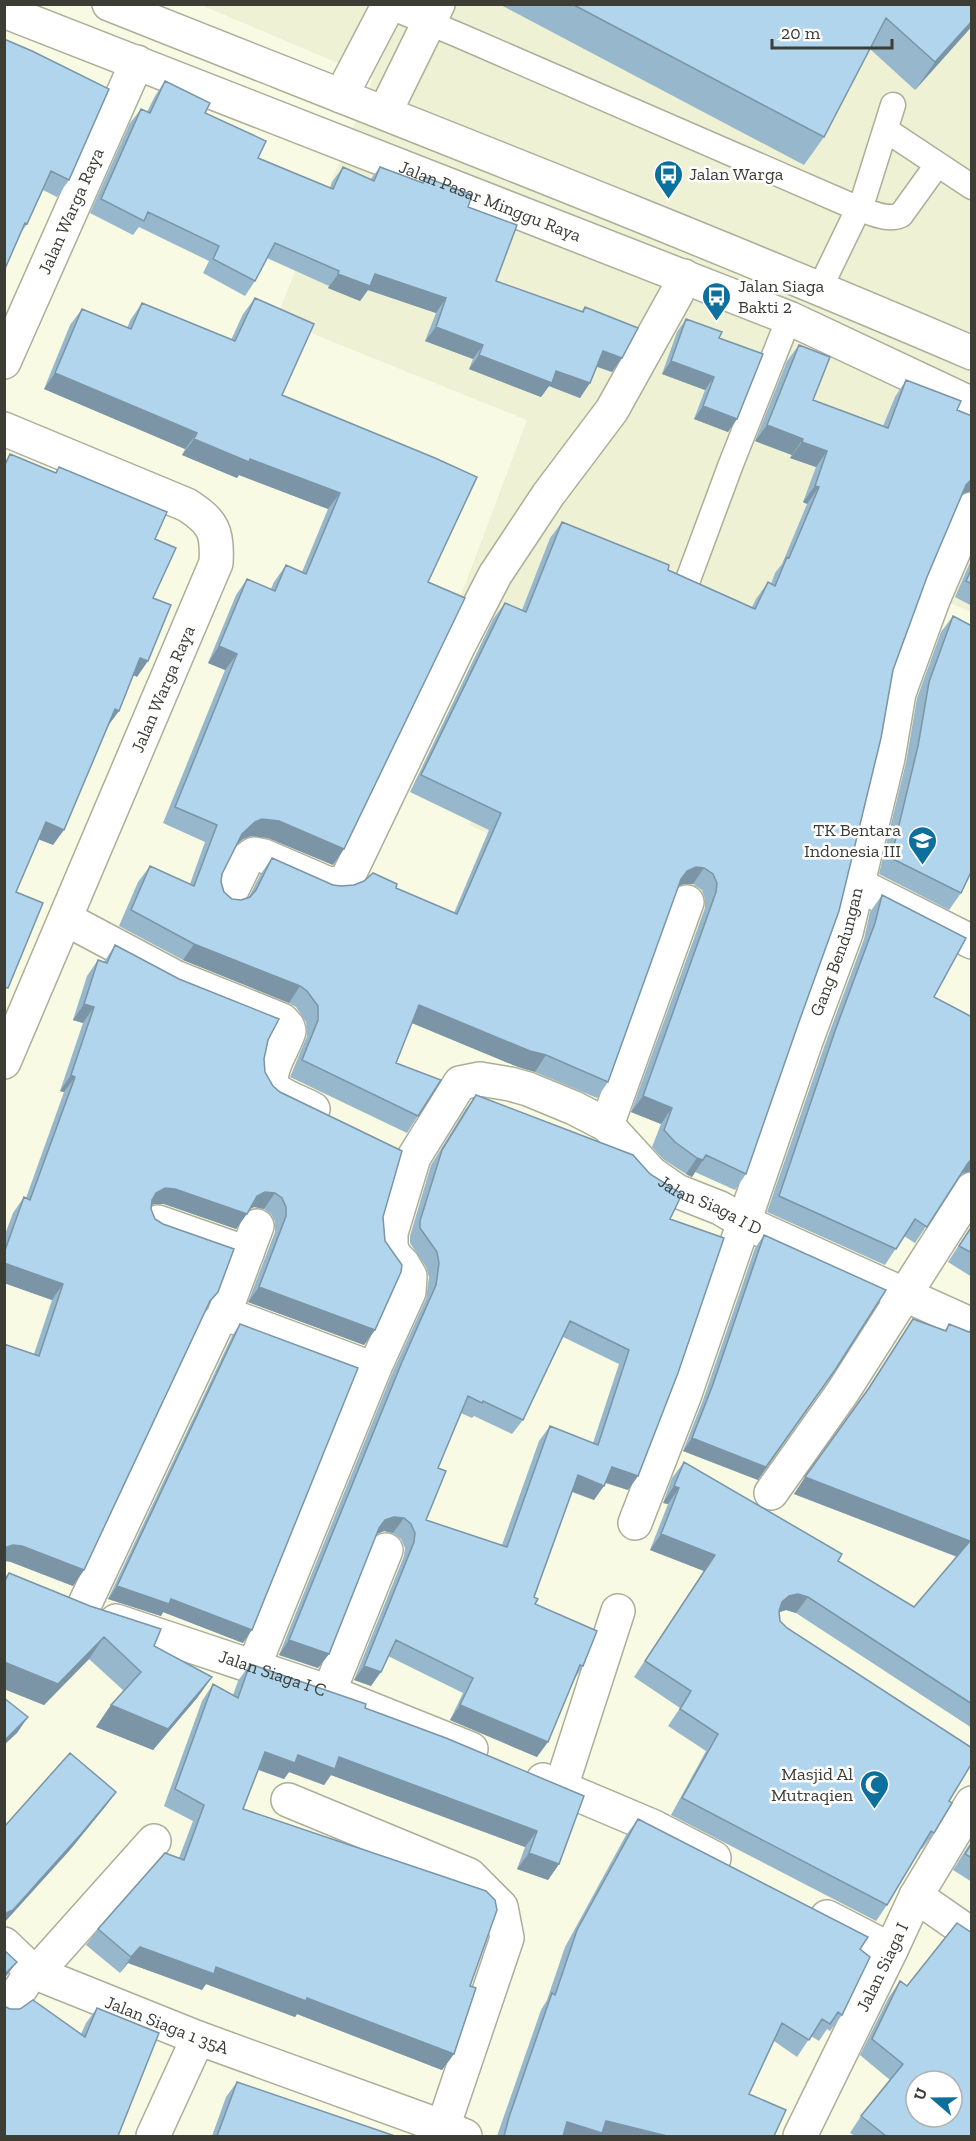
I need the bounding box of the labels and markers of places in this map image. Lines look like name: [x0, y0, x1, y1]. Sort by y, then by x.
bus stop icon: Jalan Warga: [652, 158, 684, 200]
place label: Jalan Warga: [689, 163, 784, 185]
place label: Jalan Siaga Bakti 2: [738, 275, 824, 318]
bus stop icon: Jalan Siaga Bakti 2: [701, 280, 733, 322]
place label: TK Bentara Indonesia III: [804, 819, 901, 862]
school or university icon: TK Bentara Indonesia III: [906, 824, 938, 866]
place label: Masjid Al Mutraqien: [771, 1763, 854, 1806]
mosque icon: Masjid Al Mutraqien: [858, 1768, 890, 1810]

